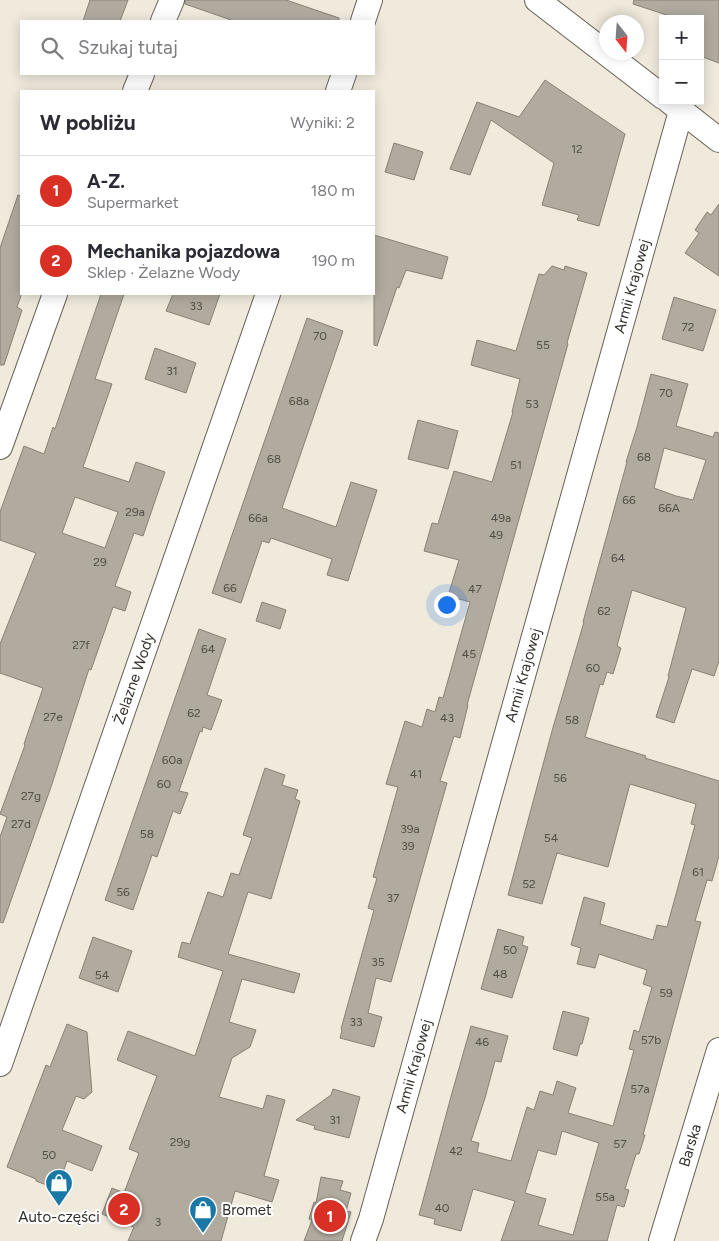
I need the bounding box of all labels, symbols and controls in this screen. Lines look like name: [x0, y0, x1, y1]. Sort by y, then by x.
north arrow: [599, 15, 644, 60]
map controls: [659, 15, 704, 105]
button: +: [659, 15, 704, 60]
search box: [20, 20, 375, 75]
icon: search: [38, 34, 66, 62]
text: Szukaj tutaj: [78, 36, 178, 59]
button: −: [659, 60, 704, 105]
text: W pobliżu: [40, 110, 136, 135]
text: Wyniki: 2: [290, 113, 355, 132]
house number: 12: [571, 142, 583, 156]
text: A-Z.: [87, 170, 125, 193]
text: 1: [53, 181, 59, 200]
text: 180 m: [311, 181, 355, 200]
text: Supermarket: [87, 193, 179, 212]
street label: Armii Krajowej: [610, 237, 654, 335]
text: Mechanika pojazdowa: [87, 240, 280, 263]
text: 2: [51, 251, 61, 270]
text: 190 m: [312, 251, 355, 270]
text: Sklep · Żelazne Wody: [87, 263, 240, 282]
house number: 33: [189, 299, 203, 313]
house number: 72: [681, 320, 695, 334]
house number: 70: [313, 329, 327, 343]
house number: 55: [536, 338, 550, 352]
house number: 31: [166, 364, 178, 378]
house number: 70: [659, 386, 673, 400]
house number: 68a: [289, 394, 309, 408]
house number: 53: [525, 397, 539, 411]
house number: 68: [637, 450, 651, 464]
house number: 68: [267, 452, 281, 466]
house number: 51: [510, 458, 522, 472]
house number: 66: [622, 493, 636, 507]
house number: 66A: [658, 501, 680, 515]
house number: 29a: [125, 505, 145, 519]
house number: 66a: [248, 511, 268, 525]
house number: 49a: [491, 511, 511, 525]
house number: 49: [489, 528, 503, 542]
house number: 64: [611, 551, 626, 565]
house number: 29: [93, 555, 107, 569]
house number: 66: [223, 581, 237, 595]
house number: 47: [468, 582, 482, 596]
your location: [434, 592, 460, 618]
house number: 62: [597, 604, 611, 618]
street label: Armii Krajowej: [501, 626, 545, 724]
street label: Żelazne Wody: [110, 630, 158, 727]
house number: 27f: [72, 638, 90, 652]
house number: 64: [201, 642, 216, 656]
house number: 45: [462, 647, 476, 661]
house number: 60: [586, 661, 601, 675]
house number: 62: [187, 706, 201, 720]
house number: 27e: [43, 710, 63, 724]
house number: 43: [440, 711, 454, 725]
house number: 58: [565, 713, 579, 727]
house number: 60a: [162, 753, 182, 767]
house number: 41: [410, 767, 422, 781]
house number: 56: [553, 771, 567, 785]
house number: 60: [157, 777, 172, 791]
house number: 27g: [21, 789, 41, 803]
house number: 27d: [11, 817, 31, 831]
house number: 39a: [400, 822, 420, 836]
house number: 58: [140, 827, 154, 841]
house number: 54: [544, 831, 559, 845]
house number: 39: [401, 839, 415, 853]
house number: 61: [692, 865, 704, 879]
house number: 52: [522, 877, 536, 891]
house number: 56: [116, 885, 130, 899]
house number: 37: [387, 891, 400, 905]
house number: 50: [503, 943, 518, 957]
house number: 35: [371, 955, 385, 969]
house number: 48: [493, 967, 507, 981]
house number: 54: [95, 968, 110, 982]
house number: 59: [659, 986, 673, 1000]
house number: 33: [349, 1015, 363, 1029]
street label: Armii Krajowej: [392, 1017, 435, 1115]
house number: 57b: [641, 1033, 661, 1047]
house number: 46: [475, 1035, 489, 1049]
house number: 57a: [630, 1082, 650, 1096]
house number: 31: [329, 1113, 341, 1127]
street label: Barska: [675, 1122, 705, 1169]
house number: 29g: [170, 1135, 190, 1149]
house number: 57: [613, 1137, 627, 1151]
house number: 42: [449, 1144, 463, 1158]
house number: 50: [42, 1148, 57, 1162]
shop icon: Auto-części: [44, 1168, 74, 1207]
pin: 2: [108, 1190, 140, 1228]
house number: 55a: [595, 1190, 615, 1204]
shop icon: Bromet: [188, 1195, 218, 1234]
pin: 1: [314, 1197, 346, 1235]
place label: Bromet: [222, 1201, 272, 1219]
house number: 40: [434, 1201, 450, 1215]
place label: Auto-części: [18, 1208, 100, 1226]
house number: 3: [155, 1215, 161, 1229]

